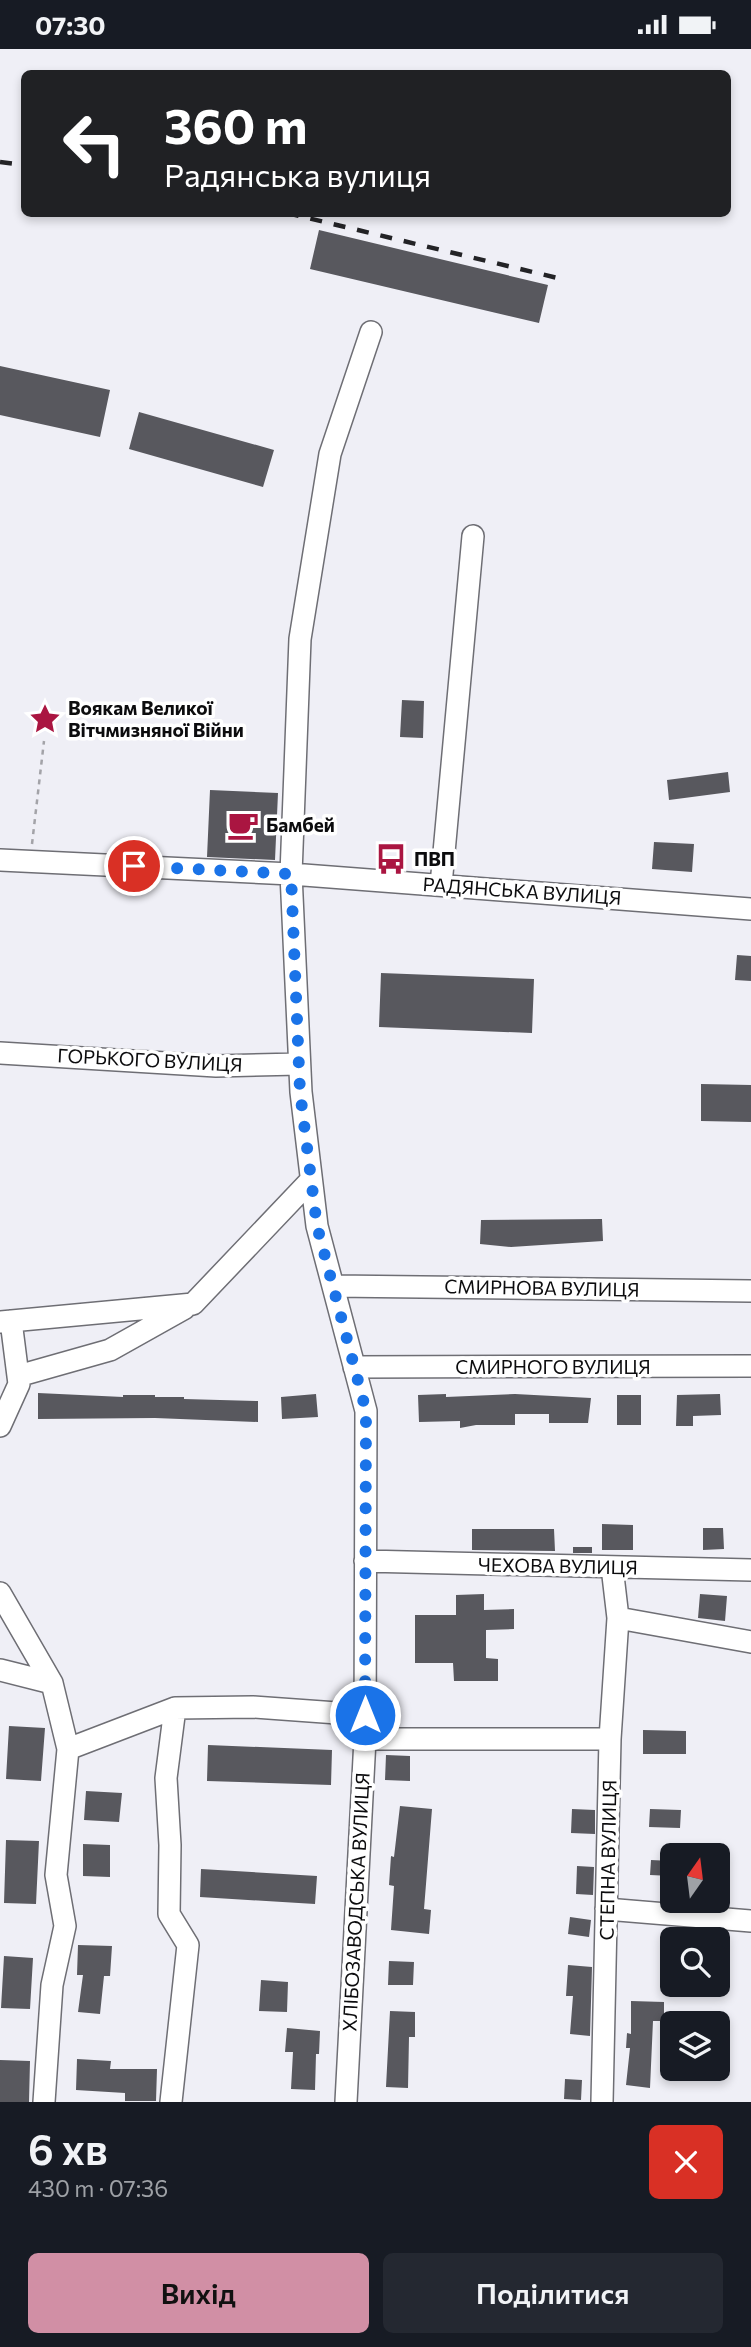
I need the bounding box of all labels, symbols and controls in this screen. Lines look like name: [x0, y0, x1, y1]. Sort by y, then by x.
text: 07:30: [35, 9, 106, 40]
text: 360 m: [164, 94, 307, 154]
icon: left: [49, 98, 140, 189]
text: Радянська вулиця: [164, 154, 431, 194]
place label: Воякам Великої Вітчмизняної Війни: [68, 696, 244, 741]
place icon: Воякам Великої Вітчмизняної Війни: [28, 702, 62, 736]
cafe icon: Бамбей: [226, 808, 260, 842]
place label: Бамбей: [266, 813, 335, 836]
pin: [104, 836, 164, 896]
bus stop icon: ПВП: [374, 842, 408, 876]
icon: arrive: [115, 847, 153, 885]
place label: ПВП: [414, 847, 455, 870]
street label: РАДЯНСЬКА ВУЛИЦЯ: [422, 872, 622, 909]
street label: ГОРЬКОГО ВУЛИЦЯ: [57, 1043, 243, 1076]
street label: СМИРНОВА ВУЛИЦЯ: [444, 1274, 640, 1301]
street label: СМИРНОГО ВУЛИЦЯ: [455, 1355, 651, 1378]
street label: ЧЕХОВА ВУЛИЦЯ: [478, 1553, 638, 1578]
position arrow: [328, 1678, 402, 1752]
street label: ХЛІБОЗАВОДСЬКА ВУЛИЦЯ: [337, 1772, 374, 2032]
street label: СТЕПНА ВУЛИЦЯ: [595, 1780, 620, 1940]
north arrow: [660, 1843, 730, 1913]
map controls: [660, 1843, 730, 2081]
button: search: [660, 1927, 730, 1997]
button: layers: [660, 2011, 730, 2081]
text: 6 хв: [28, 2122, 108, 2174]
button: close: [649, 2125, 723, 2199]
text: 430 m · 07:36: [28, 2174, 168, 2202]
button: Вихід: [28, 2253, 369, 2333]
button: Поділитися: [383, 2253, 723, 2333]

